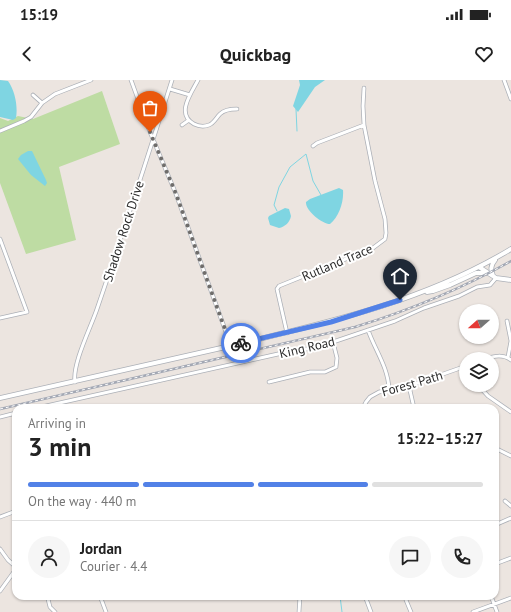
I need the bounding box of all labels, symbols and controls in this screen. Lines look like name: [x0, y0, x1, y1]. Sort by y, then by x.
text: 15:19: [20, 5, 58, 24]
icon: back: [16, 43, 38, 65]
text: Quickbag: [220, 43, 291, 66]
icon: heart: [473, 43, 495, 65]
pin: [133, 91, 167, 132]
icon: bag: [139, 97, 161, 119]
street label: Shadow Rock Drive: [99, 178, 148, 284]
street label: Rutland Trace: [299, 240, 375, 285]
pin: [383, 259, 417, 300]
icon: home: [389, 265, 411, 287]
north arrow: [459, 304, 499, 344]
map controls: [459, 304, 499, 392]
courier: [221, 323, 261, 363]
icon: bike: [230, 332, 252, 354]
street label: King Road: [278, 333, 337, 362]
button: layers: [459, 352, 499, 392]
street label: Forest Path: [380, 367, 445, 400]
text: Arriving in: [28, 415, 86, 432]
text: 15:22–15:27: [397, 429, 483, 448]
text: 3 min: [28, 430, 91, 463]
text: On the way · 440 m: [28, 493, 136, 510]
button: person: [28, 536, 70, 578]
button: chat: [389, 536, 431, 578]
button: phone: [441, 536, 483, 578]
text: Jordan: [80, 539, 122, 558]
text: Courier · 4.4: [80, 558, 147, 575]

